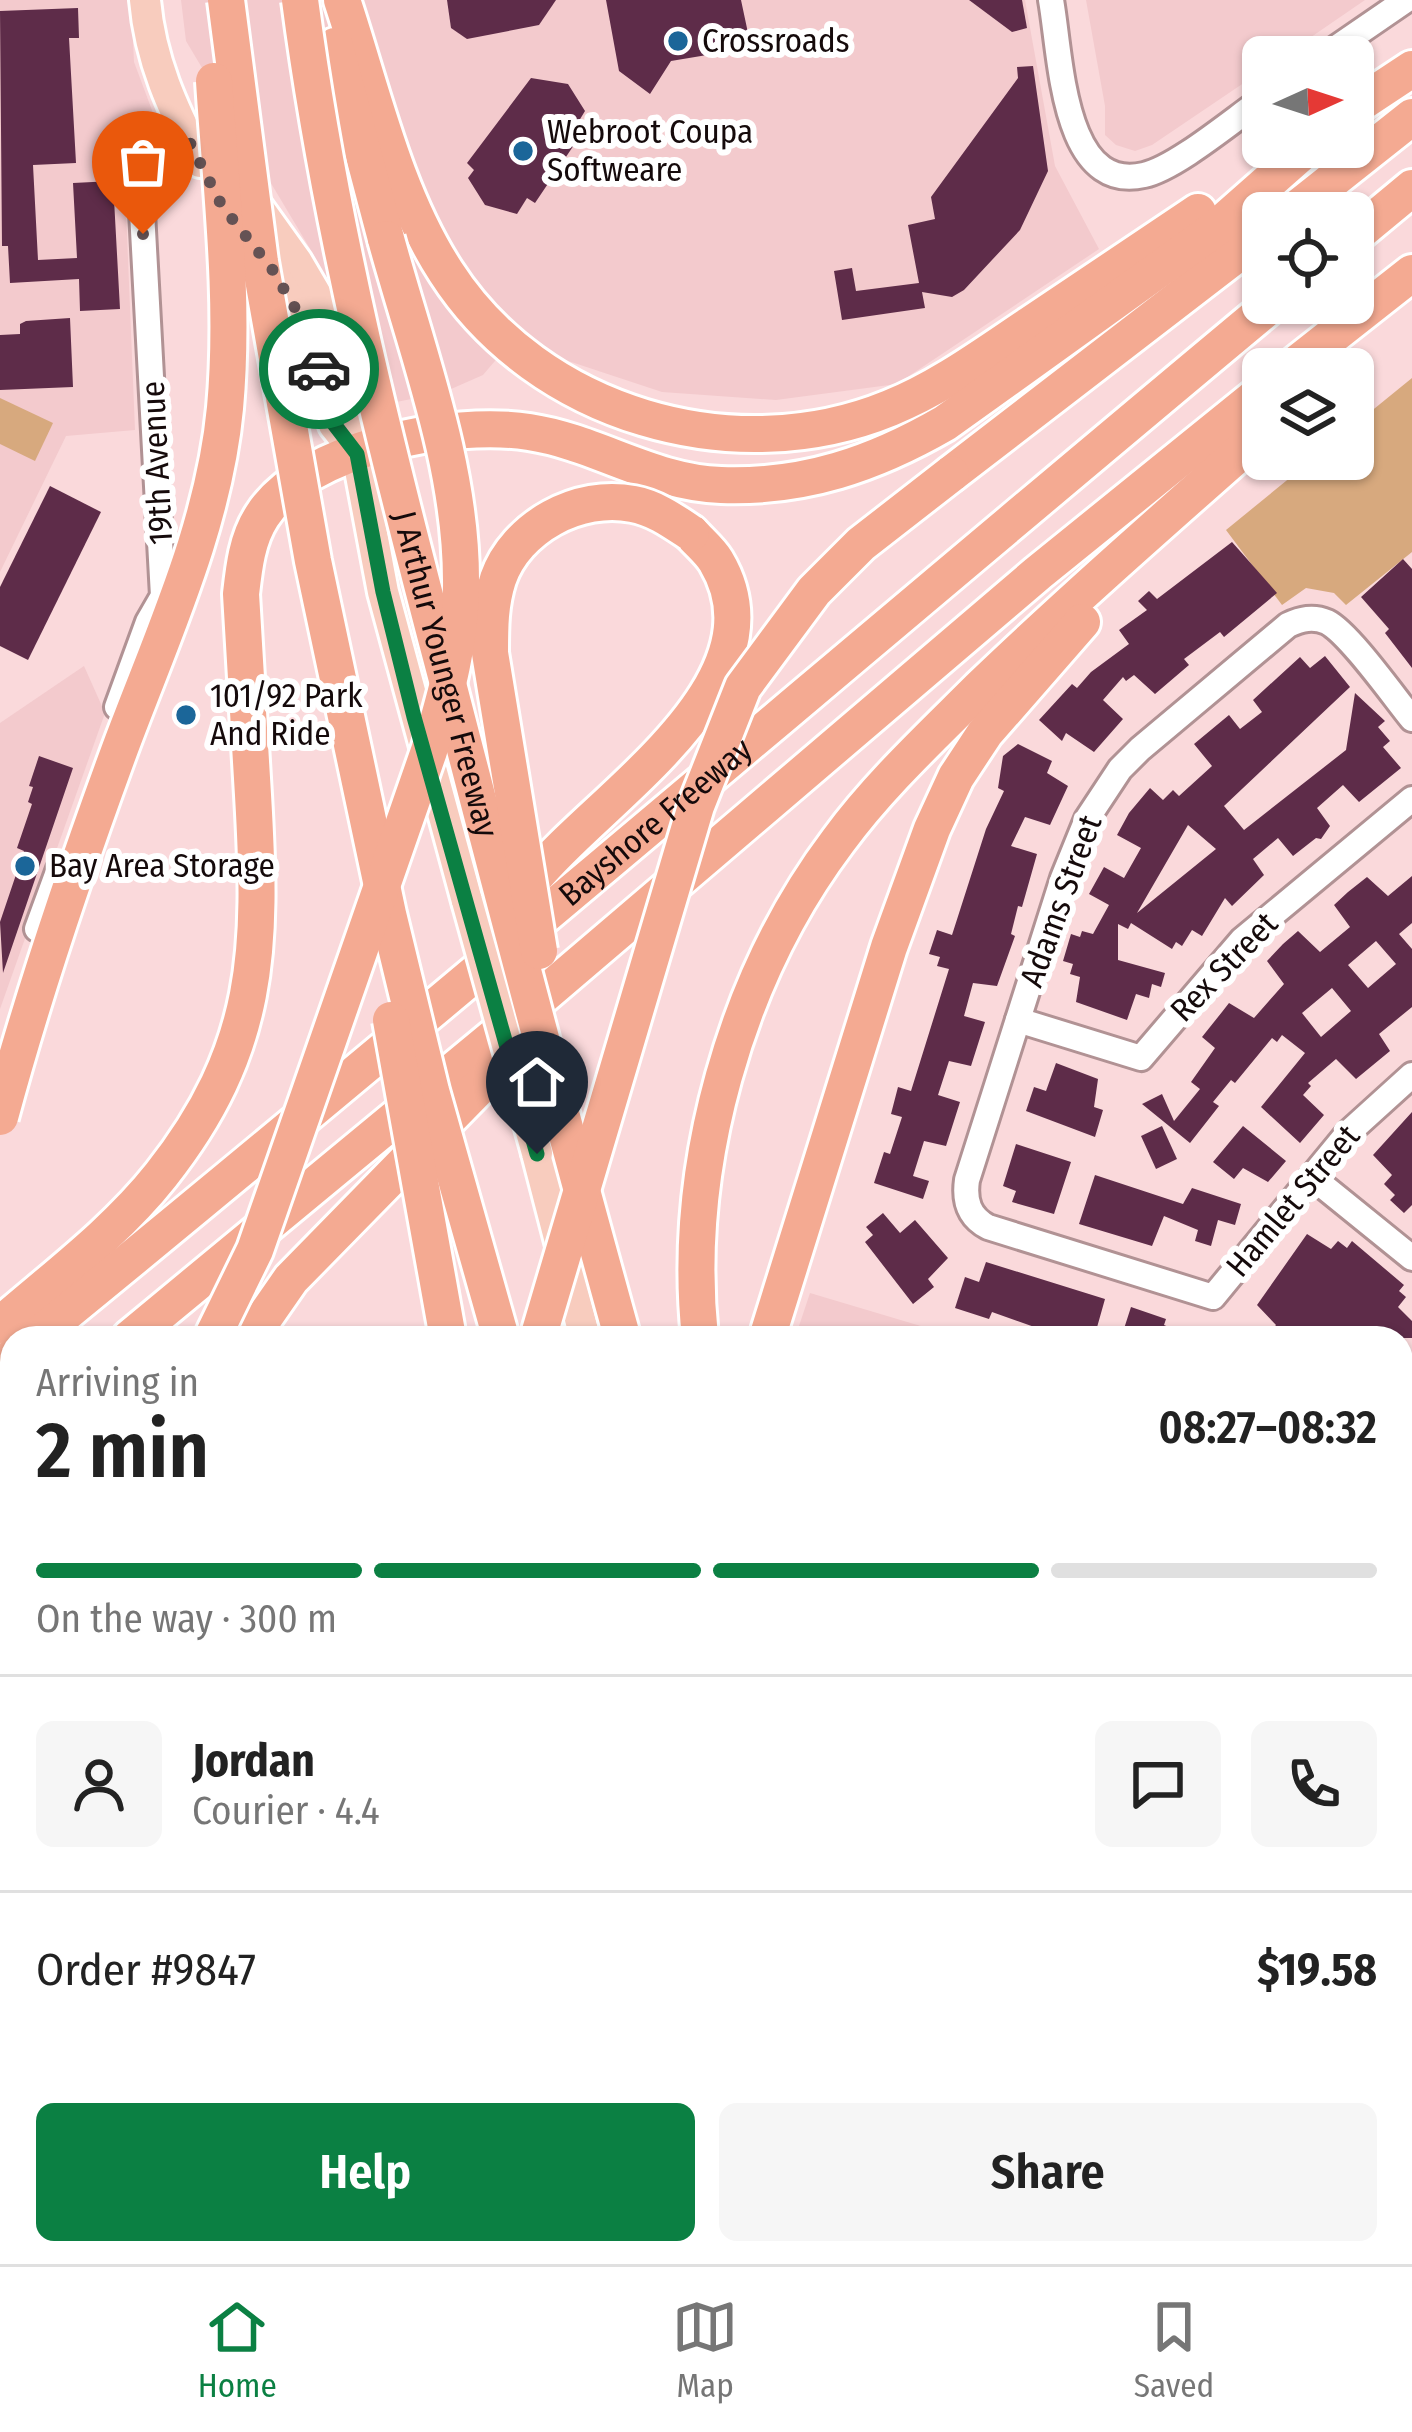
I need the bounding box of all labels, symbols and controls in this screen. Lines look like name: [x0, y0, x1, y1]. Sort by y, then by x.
place label: Crossroads: [702, 21, 850, 61]
marker: Crossroads: [665, 28, 691, 54]
north arrow: [1242, 36, 1374, 168]
map controls: [1242, 36, 1374, 480]
pin: [92, 111, 194, 234]
place label: Webroot Coupa Softweare: [547, 112, 753, 190]
icon: bag: [110, 129, 176, 195]
marker: Webroot Coupa Softweare: [510, 138, 536, 164]
button: locate: [1242, 192, 1374, 324]
courier: [259, 309, 379, 429]
icon: car: [286, 336, 352, 402]
button: layers: [1242, 348, 1374, 480]
street label: 19th Avenue: [133, 380, 181, 546]
street label: J Arthur Younger Freeway: [384, 507, 507, 842]
place label: 101/92 Park And Ride: [210, 676, 363, 754]
marker: 101/92 Park And Ride: [173, 702, 199, 728]
street label: Bayshore Freeway: [551, 729, 760, 915]
street label: Adams Street: [1011, 810, 1111, 992]
place label: Bay Area Storage: [49, 846, 275, 886]
marker: Bay Area Storage: [12, 853, 38, 879]
street label: Rex Street: [1162, 904, 1286, 1030]
pin: [486, 1031, 588, 1154]
icon: home: [504, 1049, 570, 1115]
street label: Hamlet Street: [1218, 1117, 1368, 1285]
text: Arriving in: [36, 1360, 199, 1406]
text: 08:27–08:32: [1158, 1401, 1377, 1455]
text: 2 min: [36, 1404, 209, 1498]
text: On the way · 300 m: [36, 1596, 337, 1642]
button: person: [36, 1721, 162, 1847]
button: chat: [1095, 1721, 1221, 1847]
button: phone: [1251, 1721, 1377, 1847]
text: Jordan: [192, 1734, 315, 1788]
text: Courier · 4.4: [192, 1788, 380, 1834]
text: Order #9847: [36, 1943, 256, 1997]
text: $19.58: [1257, 1943, 1377, 1997]
button: Help: [36, 2103, 695, 2241]
button: Share: [719, 2103, 1377, 2241]
tab: Home: [198, 2294, 277, 2406]
tab: Map: [672, 2294, 738, 2406]
tab: Saved: [1134, 2294, 1214, 2406]

